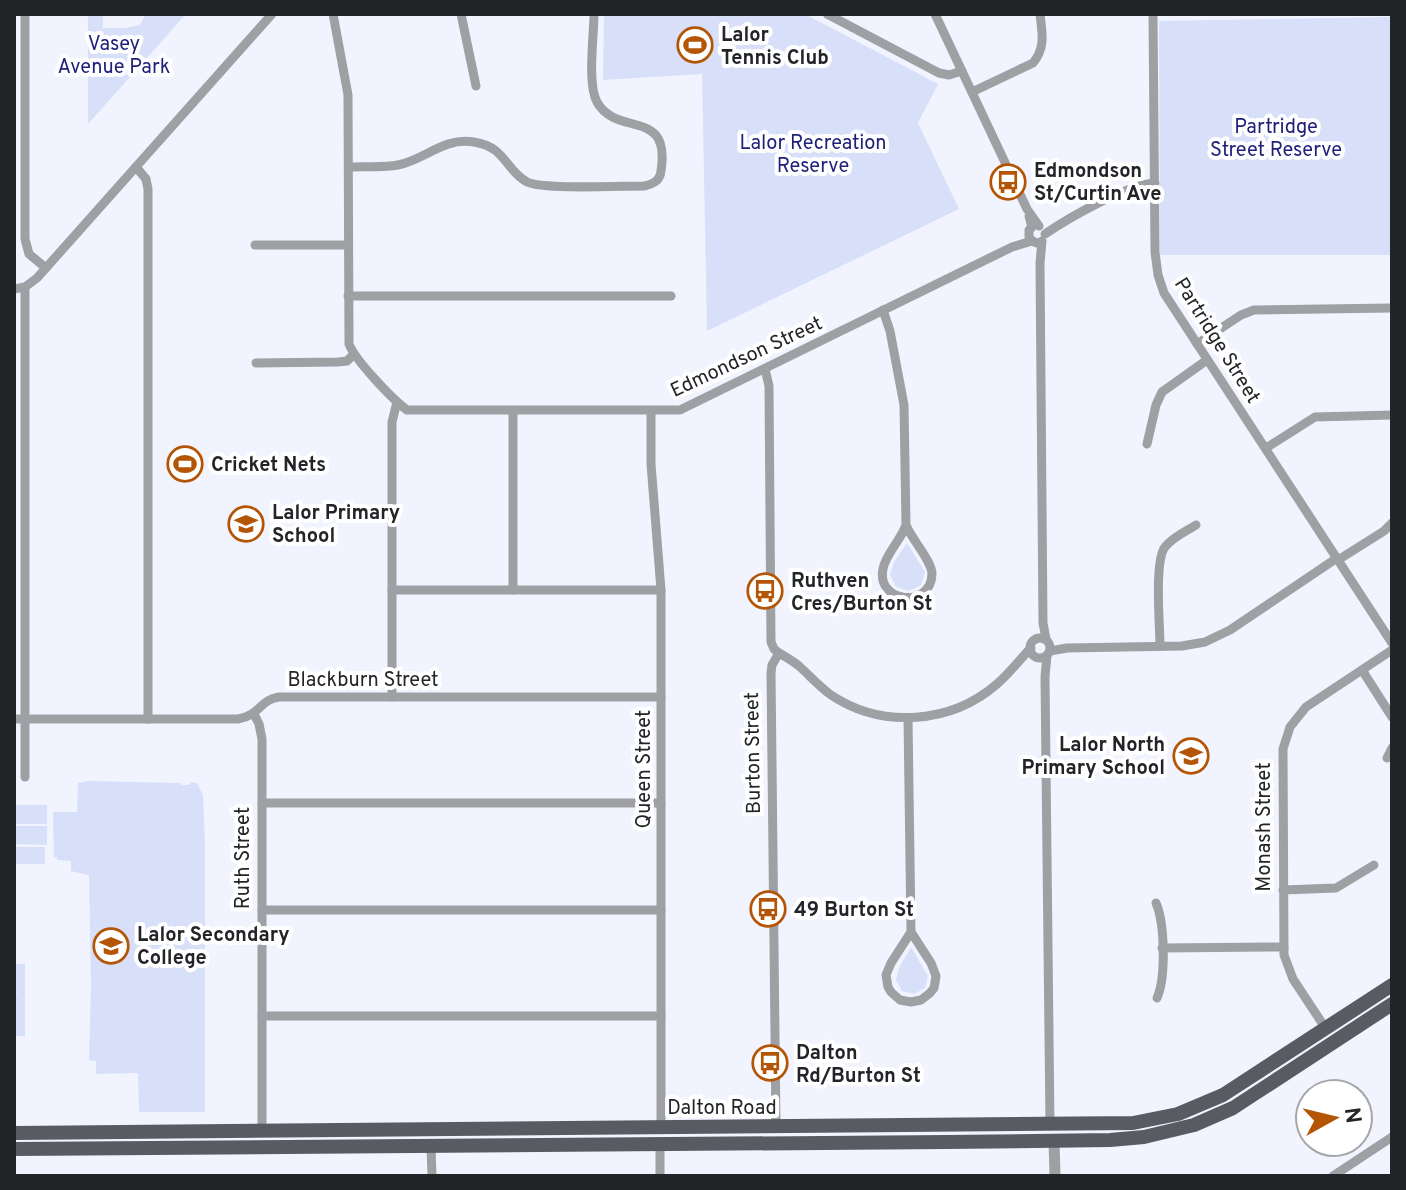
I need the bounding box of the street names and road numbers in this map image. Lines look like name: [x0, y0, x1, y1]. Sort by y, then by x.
street label: Partridge Street: [1167, 273, 1265, 409]
street label: Edmondson Street: [667, 311, 827, 404]
street label: Blackburn Street: [287, 668, 439, 694]
street label: Burton Street: [740, 692, 768, 814]
street label: Queen Street: [632, 710, 658, 828]
street label: Monash Street: [1252, 762, 1278, 892]
street label: Ruth Street: [231, 807, 257, 909]
street label: Dalton Road: [667, 1096, 777, 1122]

